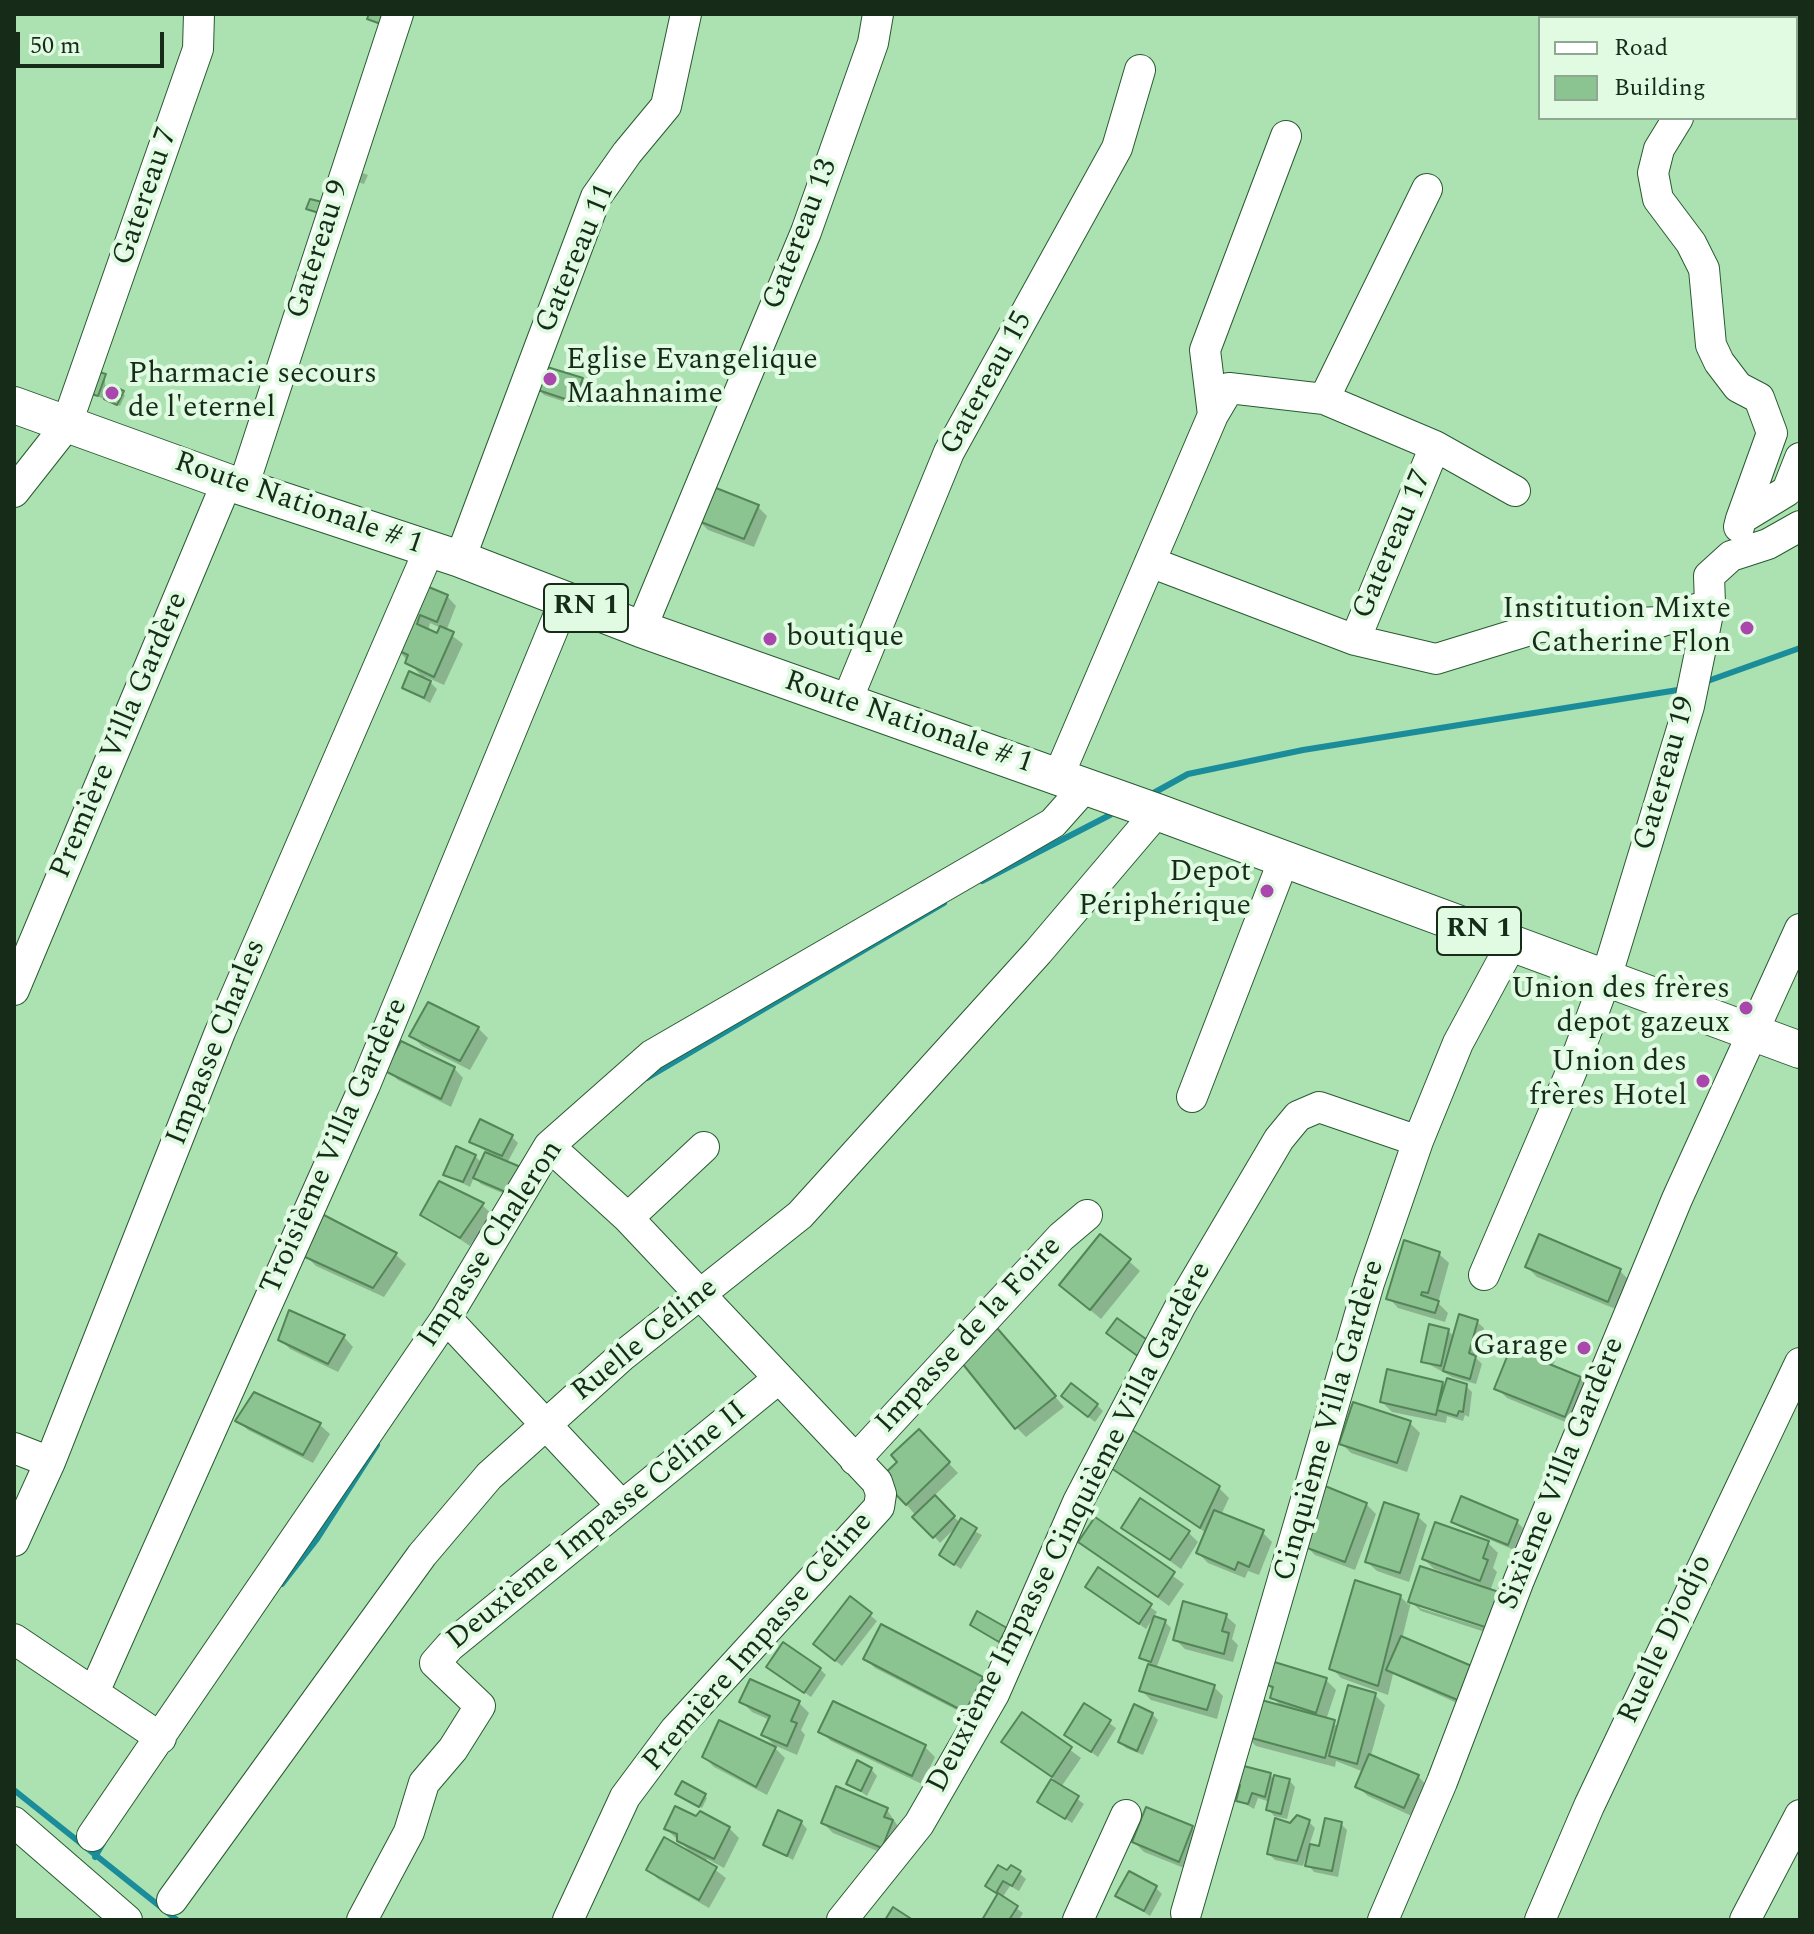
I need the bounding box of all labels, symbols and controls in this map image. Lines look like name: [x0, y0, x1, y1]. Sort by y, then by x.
scale bar: [20, 16, 168, 66]
legend: [1538, 16, 1798, 120]
text: 50 m: [30, 28, 81, 64]
text: Road: [1614, 30, 1668, 66]
text: Building: [1614, 70, 1706, 106]
street label: Gatereau 7: [107, 123, 187, 271]
street label: Gatereau 13: [757, 155, 847, 315]
street label: Gatereau 9: [281, 176, 359, 324]
street label: Gatereau 11: [529, 179, 625, 339]
street label: Gatereau 15: [934, 306, 1042, 462]
place label: Eglise Evangelique Maahnaime: [566, 344, 818, 414]
place label: Pharmacie secours de l'eternel: [128, 358, 377, 428]
marker: Eglise Evangelique Maahnaime: [541, 370, 559, 388]
marker: Pharmacie secours de l'eternel: [103, 384, 121, 402]
street label: Route Nationale # 1: [169, 446, 427, 564]
street label: Gatereau 17: [1346, 465, 1442, 625]
road number: RN 1: [544, 584, 628, 632]
street label: Première Villa Gardère: [44, 587, 198, 885]
place label: Institution Mixte Catherine Flon: [1502, 593, 1731, 664]
marker: Institution Mixte Catherine Flon: [1738, 619, 1756, 637]
place label: boutique: [786, 621, 904, 657]
marker: boutique: [761, 630, 779, 648]
street label: Route Nationale # 1: [779, 665, 1037, 783]
street label: Gatereau 19: [1628, 693, 1706, 855]
place label: Depot Périphérique: [1078, 856, 1251, 926]
marker: Depot Périphérique: [1258, 882, 1276, 900]
road number: RN 1: [1437, 907, 1521, 955]
street label: Impasse Charles: [160, 935, 276, 1151]
place label: Union des frères depot gazeux: [1511, 973, 1730, 1044]
street label: Troisième Villa Gardère: [254, 993, 418, 1301]
marker: Union des frères depot gazeux: [1737, 999, 1755, 1017]
place label: Union des frères Hotel: [1529, 1046, 1687, 1116]
marker: Union des frères Hotel: [1694, 1072, 1712, 1090]
street label: Impasse Chaleron: [412, 1135, 572, 1355]
street label: Impasse de la Foire: [869, 1230, 1071, 1442]
street label: Cinquième Villa Gardère: [1268, 1256, 1394, 1586]
street label: Deuxième Impasse Cinquième Villa Gardère: [921, 1257, 1221, 1799]
street label: Ruelle Céline: [566, 1271, 726, 1411]
place label: Garage: [1473, 1330, 1568, 1366]
street label: Sixième Villa Gardère: [1492, 1333, 1634, 1615]
marker: Garage: [1575, 1339, 1593, 1357]
street label: Deuxième Impasse Céline II: [441, 1395, 755, 1659]
street label: Première Impasse Céline: [636, 1506, 882, 1780]
street label: Ruelle Djodjo: [1612, 1550, 1722, 1730]

